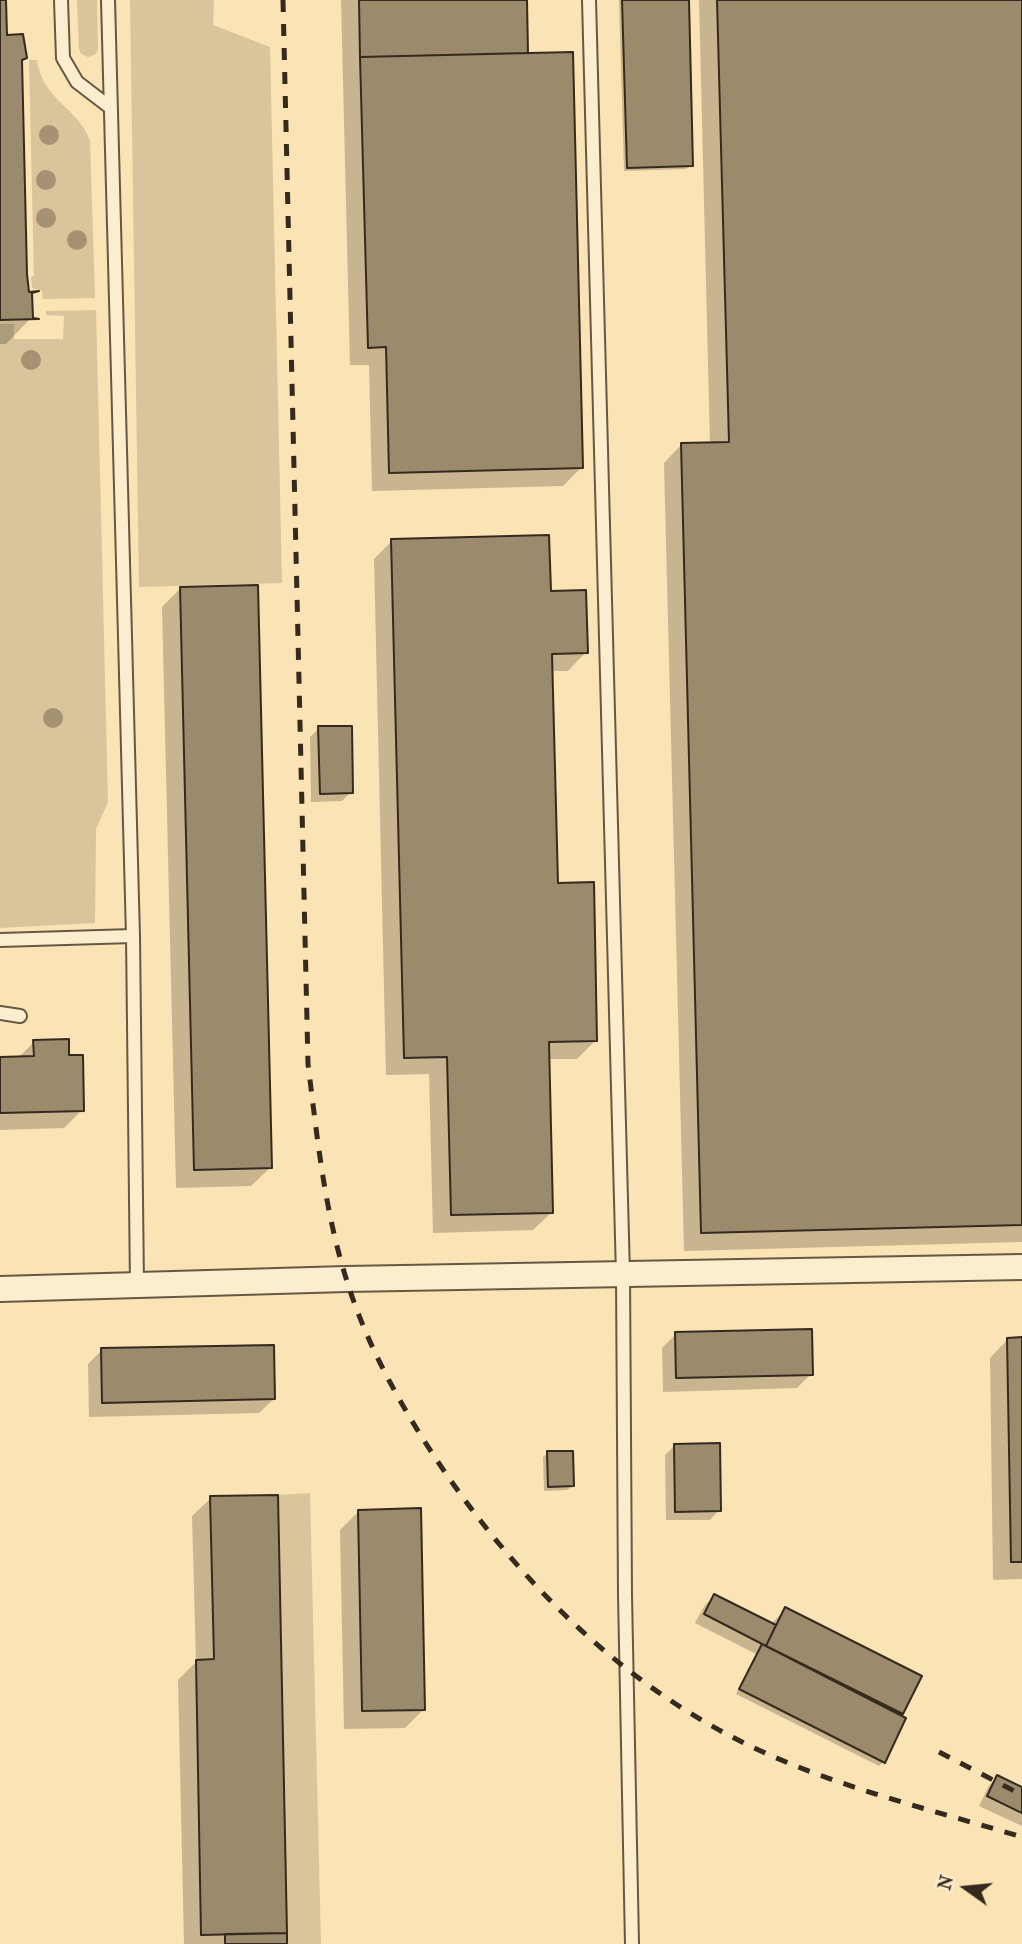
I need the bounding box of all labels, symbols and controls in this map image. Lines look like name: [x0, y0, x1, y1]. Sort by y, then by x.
north arrow: [931, 1853, 1001, 1923]
text: N: [933, 1873, 958, 1892]

